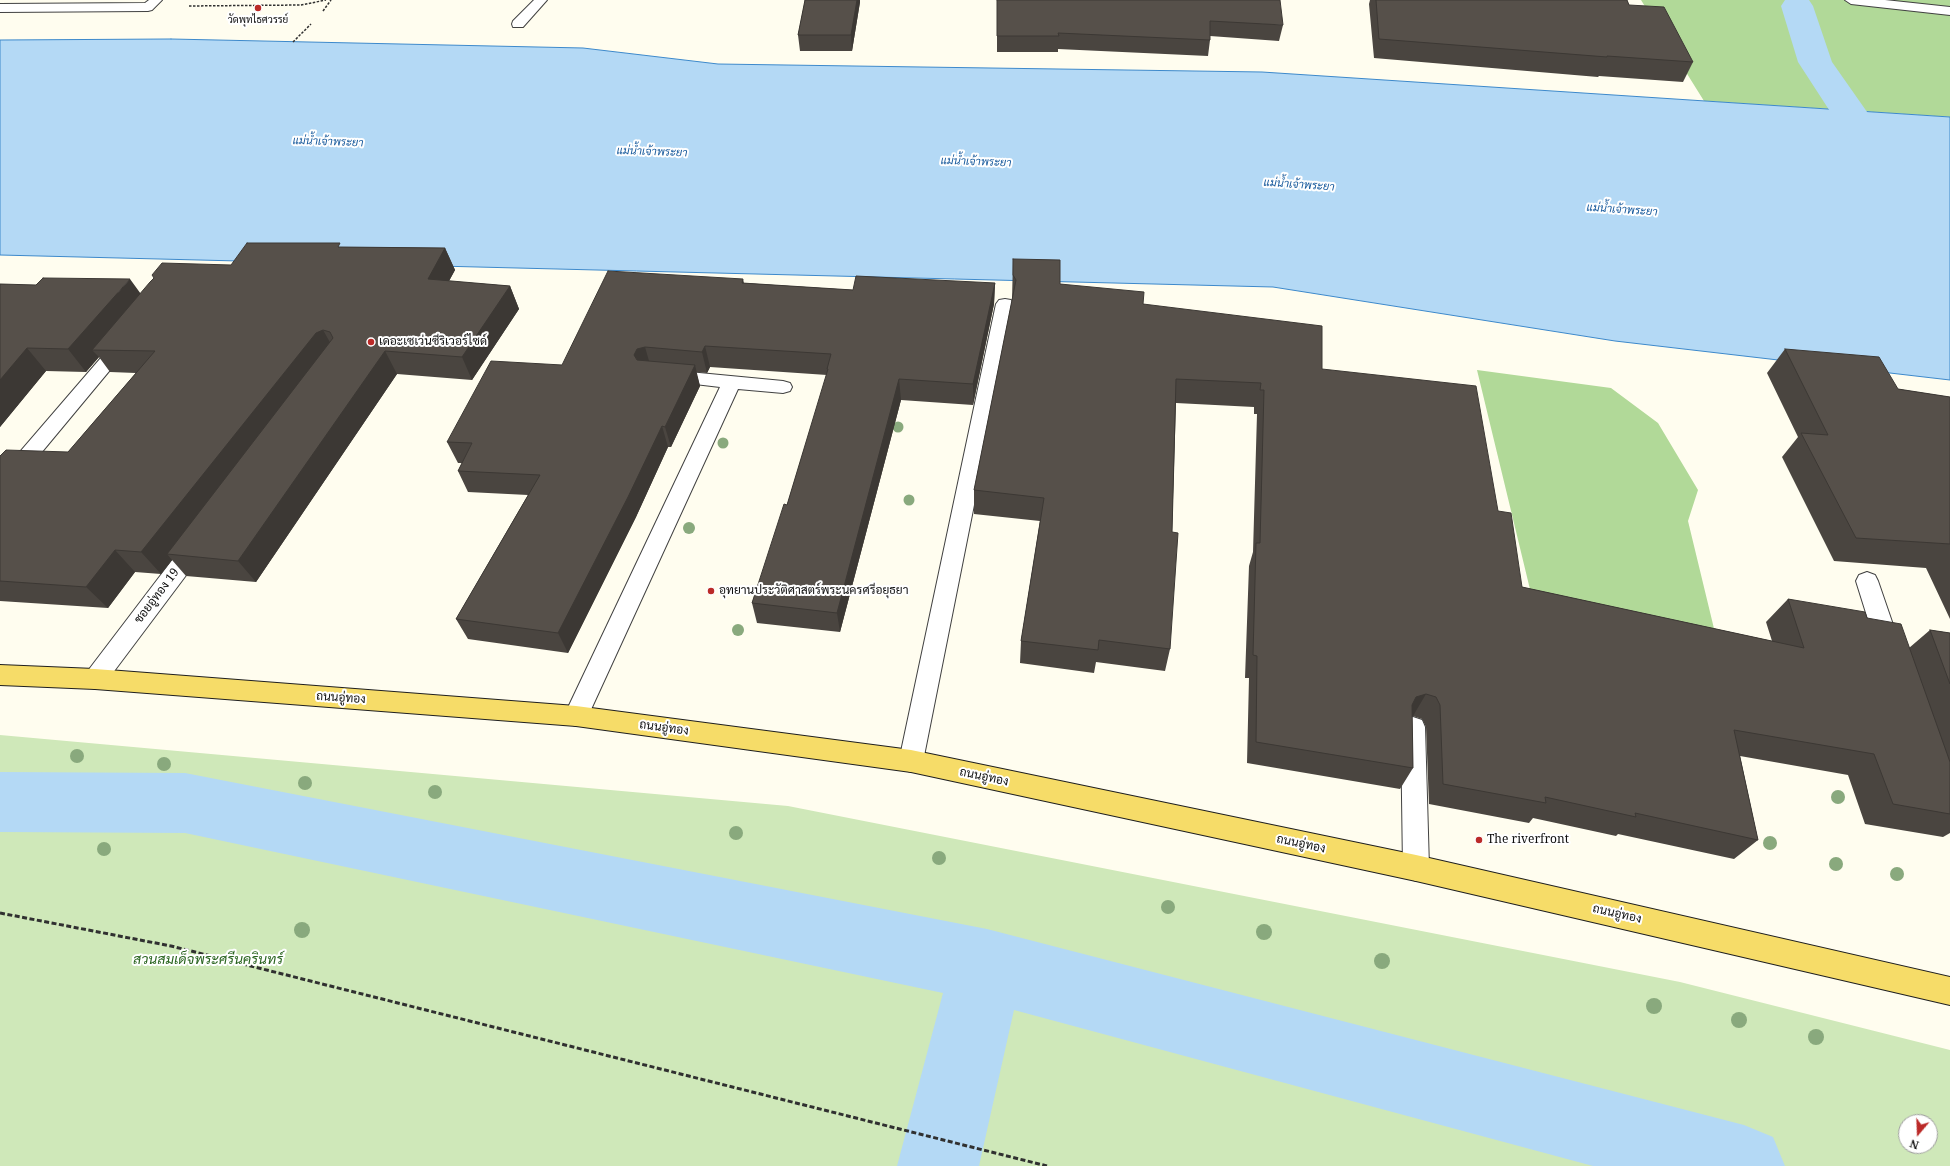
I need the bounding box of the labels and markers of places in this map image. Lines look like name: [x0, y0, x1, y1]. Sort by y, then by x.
marker: วัดพุทไธศวรรย์: [253, 3, 263, 13]
place label: วัดพุทไธศวรรย์: [228, 14, 288, 26]
place label: เดอะเซเว่นซีริเวอร์ไซด์: [379, 335, 487, 349]
marker: เดอะเซเว่นซีริเวอร์ไซด์: [366, 337, 376, 347]
place label: อุทยานประวัติศาสตร์พระนครศรีอยุธยา: [719, 584, 909, 598]
marker: อุทยานประวัติศาสตร์พระนครศรีอยุธยา: [706, 586, 716, 596]
place label: The riverfront: [1487, 833, 1569, 847]
marker: The riverfront: [1474, 835, 1484, 845]

